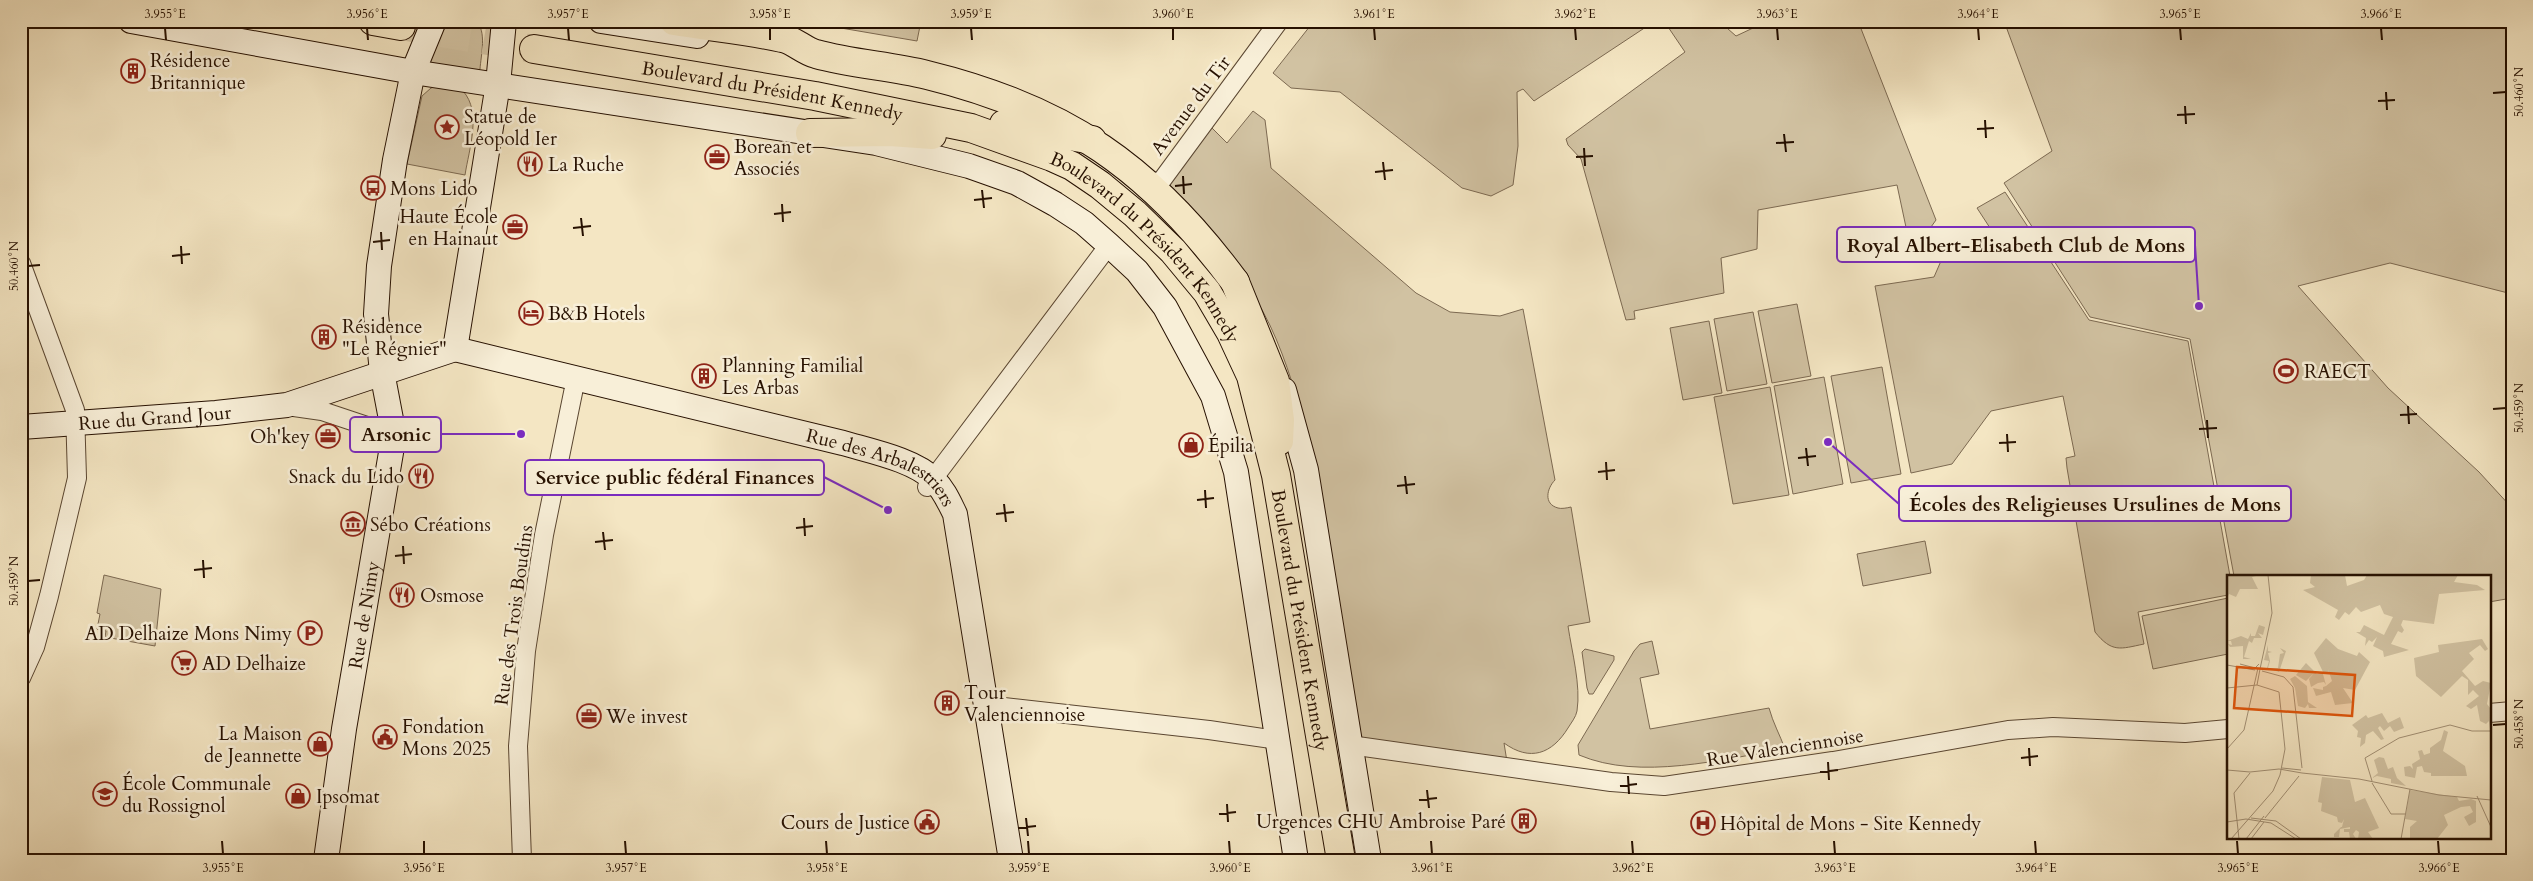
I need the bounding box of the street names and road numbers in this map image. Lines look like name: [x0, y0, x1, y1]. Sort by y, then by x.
street label: Avenue du Tir: [1145, 50, 1237, 161]
street label: Boulevard du Président Kennedy: [640, 55, 905, 128]
street label: Boulevard du Président Kennedy: [1046, 146, 1246, 347]
street label: Rue du Grand Jour: [77, 399, 233, 437]
street label: Rue des Arbalestriers: [803, 423, 961, 511]
street label: Boulevard du Président Kennedy: [1265, 487, 1334, 753]
street label: Rue des Trois Boudins: [488, 523, 540, 707]
street label: Rue de Nimy: [342, 559, 386, 671]
street label: Rue Valenciennoise: [1705, 723, 1866, 773]

